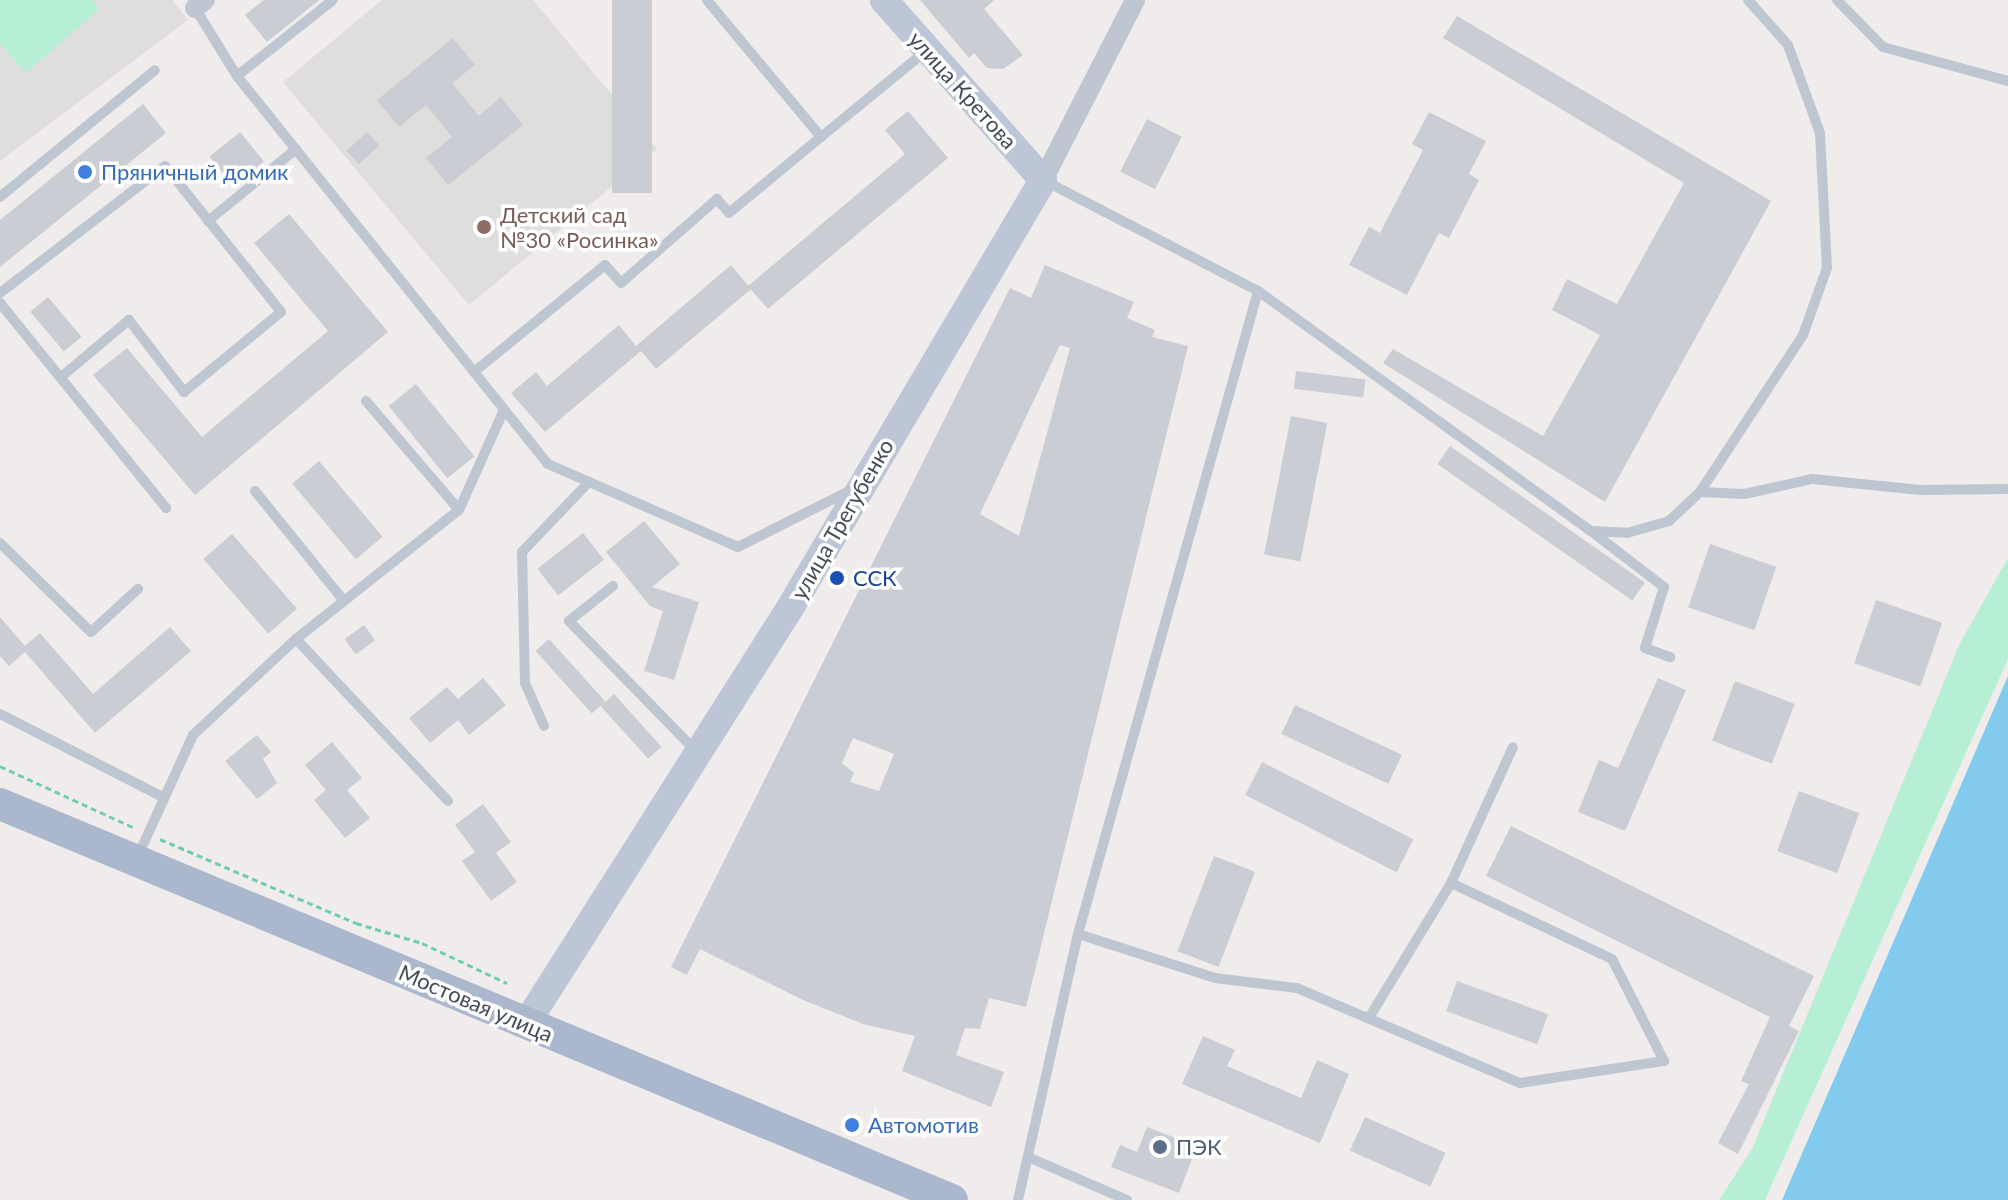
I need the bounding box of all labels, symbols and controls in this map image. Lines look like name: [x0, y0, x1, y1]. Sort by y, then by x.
street label: улица Кретова: [903, 26, 1023, 154]
place label: Пряничный домик: [101, 159, 288, 185]
marker: Пряничный домик: [76, 163, 94, 181]
place label: Детский сад №30 «Росинка»: [500, 201, 658, 252]
marker: Детский сад №30 «Росинка»: [475, 218, 493, 236]
street label: улица Трегубенко: [785, 434, 899, 604]
place label: ССК: [853, 565, 897, 591]
marker: ССК: [828, 569, 846, 587]
street label: Мостовая улица: [395, 959, 557, 1047]
place label: Автомотив: [868, 1112, 979, 1138]
marker: Автомотив: [843, 1116, 861, 1134]
place label: ПЭК: [1176, 1134, 1222, 1160]
marker: ПЭК: [1151, 1138, 1169, 1156]

